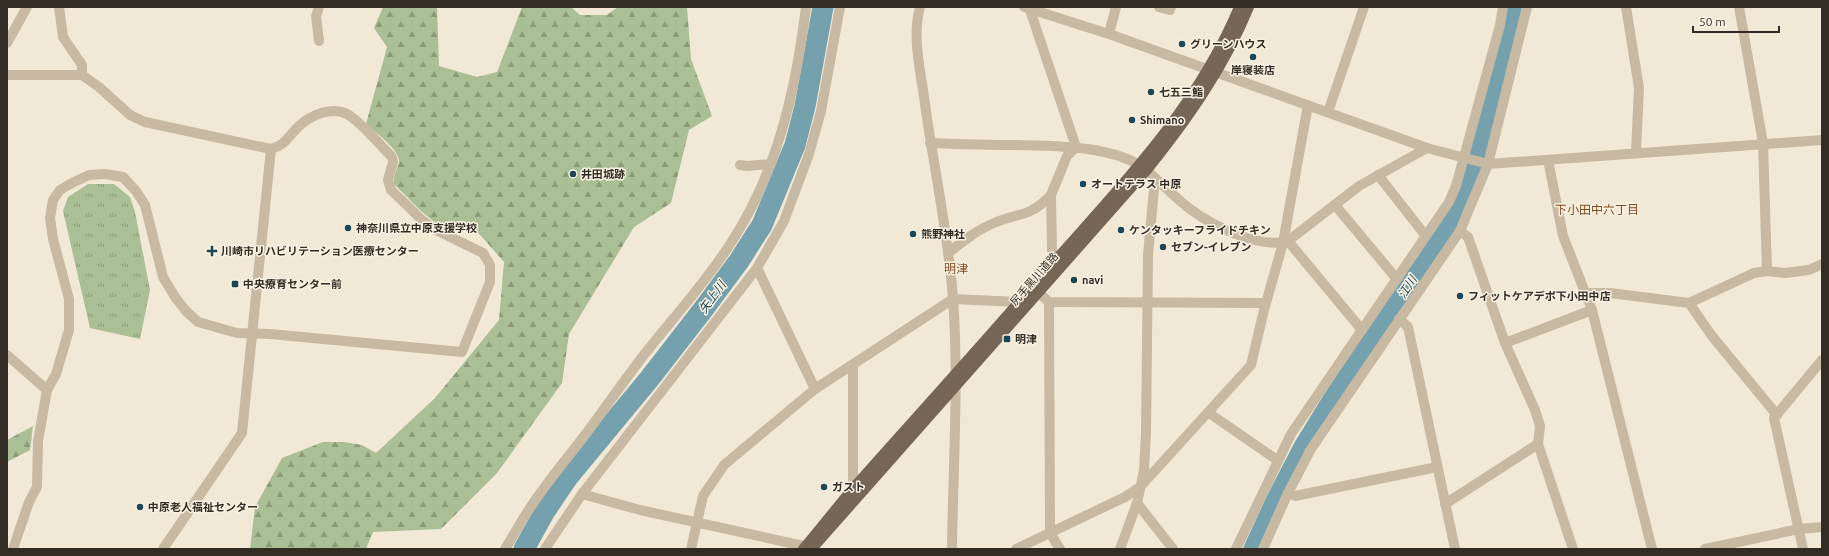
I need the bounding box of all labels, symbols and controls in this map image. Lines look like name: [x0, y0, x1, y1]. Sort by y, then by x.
scale bar: [1693, 8, 1779, 34]
text: 50 m: [1699, 15, 1726, 28]
place label: グリーンハウス: [1190, 38, 1266, 50]
marker: グリーンハウス: [1177, 39, 1187, 49]
marker: 岸寝装店: [1248, 52, 1258, 62]
place label: 岸寝装店: [1231, 64, 1275, 76]
place label: 七五三鮨: [1159, 86, 1203, 98]
marker: 七五三鮨: [1146, 87, 1156, 97]
place label: Shimano: [1140, 114, 1185, 126]
marker: Shimano: [1127, 115, 1137, 125]
place label: 井田城跡: [581, 168, 625, 180]
marker: 井田城跡: [568, 169, 578, 179]
place label: オートテラス 中原: [1091, 178, 1181, 190]
marker: オートテラス 中原: [1078, 179, 1088, 189]
district label: 下小田中六丁目: [1555, 203, 1639, 216]
place label: 神奈川県立中原支援学校: [356, 222, 477, 234]
marker: 神奈川県立中原支援学校: [343, 223, 353, 233]
place label: ケンタッキーフライドチキン: [1129, 224, 1271, 236]
marker: ケンタッキーフライドチキン: [1116, 225, 1126, 235]
place label: 熊野神社: [921, 228, 965, 240]
marker: 熊野神社: [908, 229, 918, 239]
place label: セブン-イレブン: [1171, 241, 1252, 253]
marker: セブン-イレブン: [1158, 242, 1168, 252]
marker: 川崎市リハビリテーション医療センター: [206, 245, 218, 257]
place label: 川崎市リハビリテーション医療センター: [221, 245, 419, 257]
street label: 尻手黒川道路: [1008, 250, 1060, 308]
district label: 明津: [944, 262, 968, 275]
water label: 江川: [1395, 272, 1420, 301]
place label: navi: [1082, 274, 1103, 286]
marker: navi: [1069, 275, 1079, 285]
water label: 矢上川: [696, 277, 729, 315]
place label: 中央療育センター前: [243, 278, 342, 290]
marker: 中央療育センター前: [230, 279, 240, 289]
place label: フィットケアデポ下小田中店: [1468, 290, 1611, 302]
marker: フィットケアデポ下小田中店: [1455, 291, 1465, 301]
place label: 明津: [1015, 333, 1037, 345]
marker: 明津: [1002, 334, 1012, 344]
place label: ガスト: [832, 481, 865, 493]
marker: ガスト: [819, 482, 829, 492]
place label: 中原老人福祉センター: [148, 501, 258, 513]
marker: 中原老人福祉センター: [135, 502, 145, 512]

